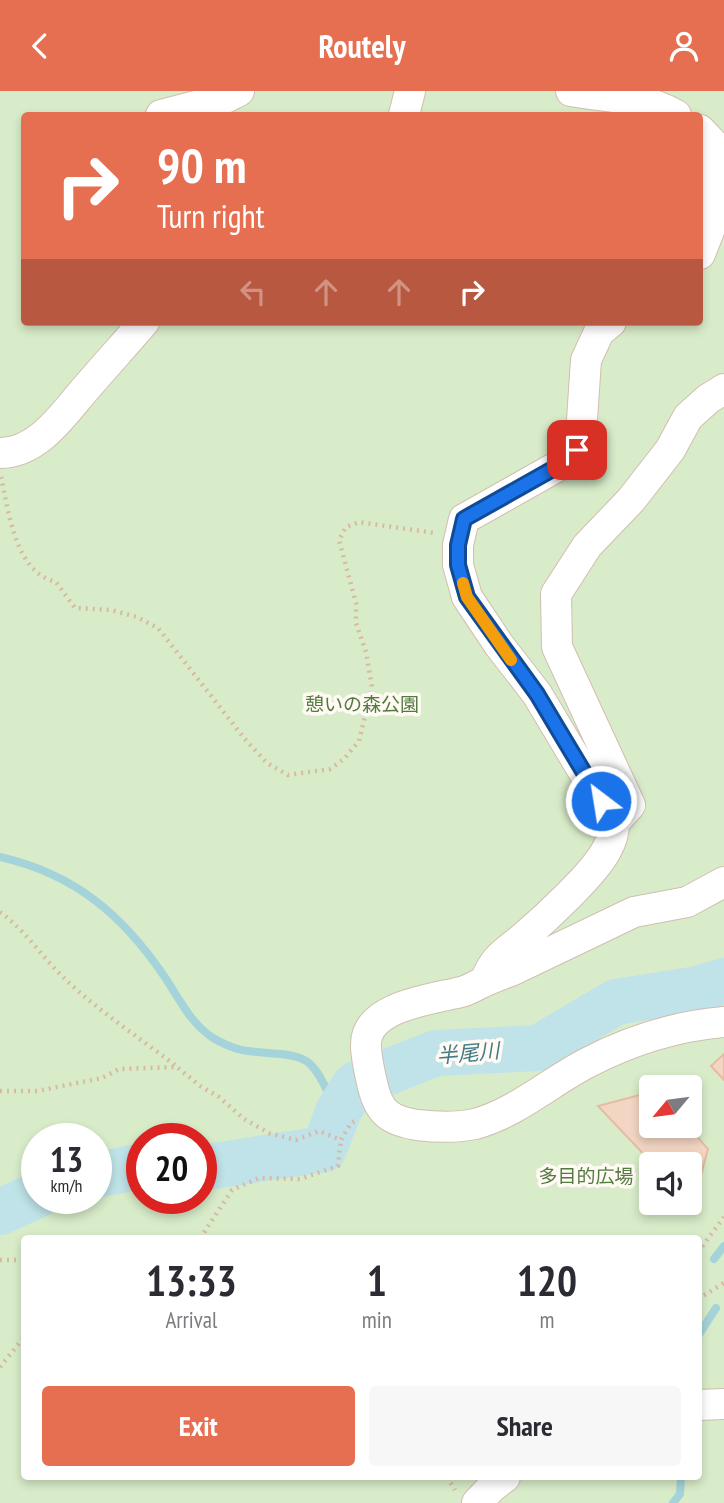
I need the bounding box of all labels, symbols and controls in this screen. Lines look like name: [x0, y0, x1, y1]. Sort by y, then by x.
text: Routely: [319, 25, 405, 67]
icon: back: [21, 27, 59, 65]
icon: person: [665, 27, 703, 65]
text: 90 m: [157, 133, 246, 197]
icon: right: [42, 140, 133, 231]
text: Turn right: [157, 195, 265, 237]
icon: left: [234, 273, 272, 311]
icon: ahead: [307, 273, 345, 311]
icon: ahead: [380, 273, 418, 311]
icon: right: [453, 273, 491, 311]
pin: [547, 420, 607, 480]
icon: arrive: [558, 431, 596, 469]
park label: 憩いの森公園: [305, 692, 419, 716]
position arrow: [564, 764, 638, 838]
water label: 半尾川: [435, 1037, 503, 1069]
north arrow: [639, 1075, 702, 1137]
map controls: [639, 1075, 702, 1215]
speed limit sign: 20: [126, 1123, 217, 1214]
text: 13: [50, 1136, 83, 1182]
button: sound: [639, 1152, 702, 1215]
park label: 多目的広場: [538, 1164, 634, 1188]
text: km/h: [51, 1174, 82, 1197]
text: 13:33: [146, 1253, 237, 1308]
text: 1: [367, 1253, 387, 1308]
text: 120: [517, 1253, 577, 1308]
text: Arrival: [165, 1305, 217, 1334]
text: min: [362, 1305, 392, 1334]
text: m: [539, 1305, 554, 1334]
button: Exit: [42, 1386, 355, 1466]
button: Share: [369, 1386, 681, 1466]

